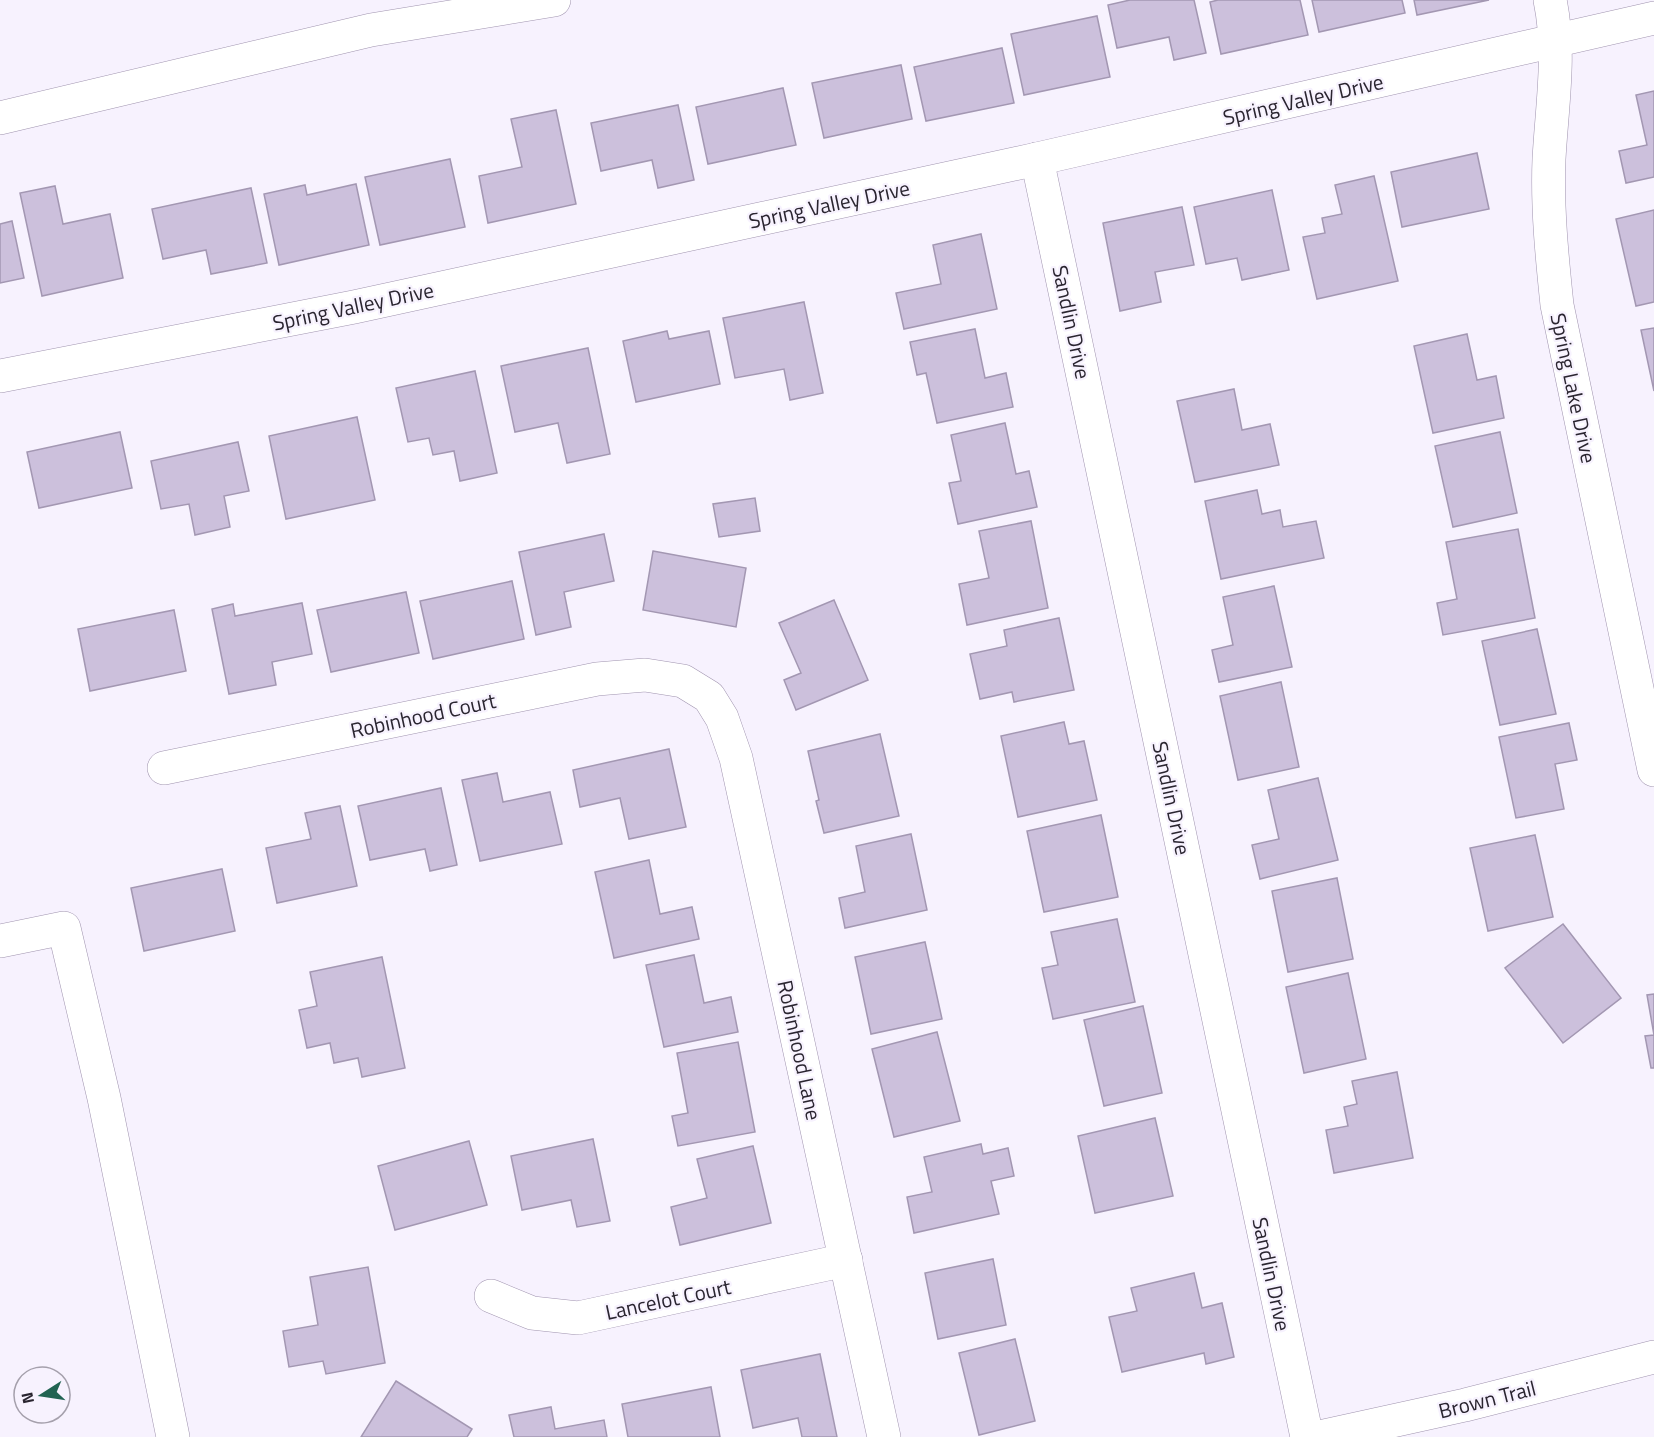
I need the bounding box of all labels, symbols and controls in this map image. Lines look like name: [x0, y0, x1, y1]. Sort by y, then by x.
street label: Spring Valley Drive: [1220, 65, 1386, 133]
street label: Spring Valley Drive: [745, 171, 913, 237]
street label: Sandlin Drive: [1044, 262, 1100, 382]
street label: Spring Valley Drive: [269, 273, 437, 339]
street label: Spring Lake Drive: [1542, 310, 1606, 466]
street label: Robinhood Court: [347, 684, 499, 746]
street label: Sandlin Drive: [1144, 738, 1200, 858]
street label: Robinhood Lane: [770, 977, 830, 1123]
street label: Sandlin Drive: [1244, 1214, 1300, 1334]
street label: Lancelot Court: [602, 1270, 734, 1328]
north arrow: [12, 1365, 72, 1425]
street label: Brown Trail: [1435, 1371, 1539, 1427]
text: N: [14, 1390, 40, 1406]

